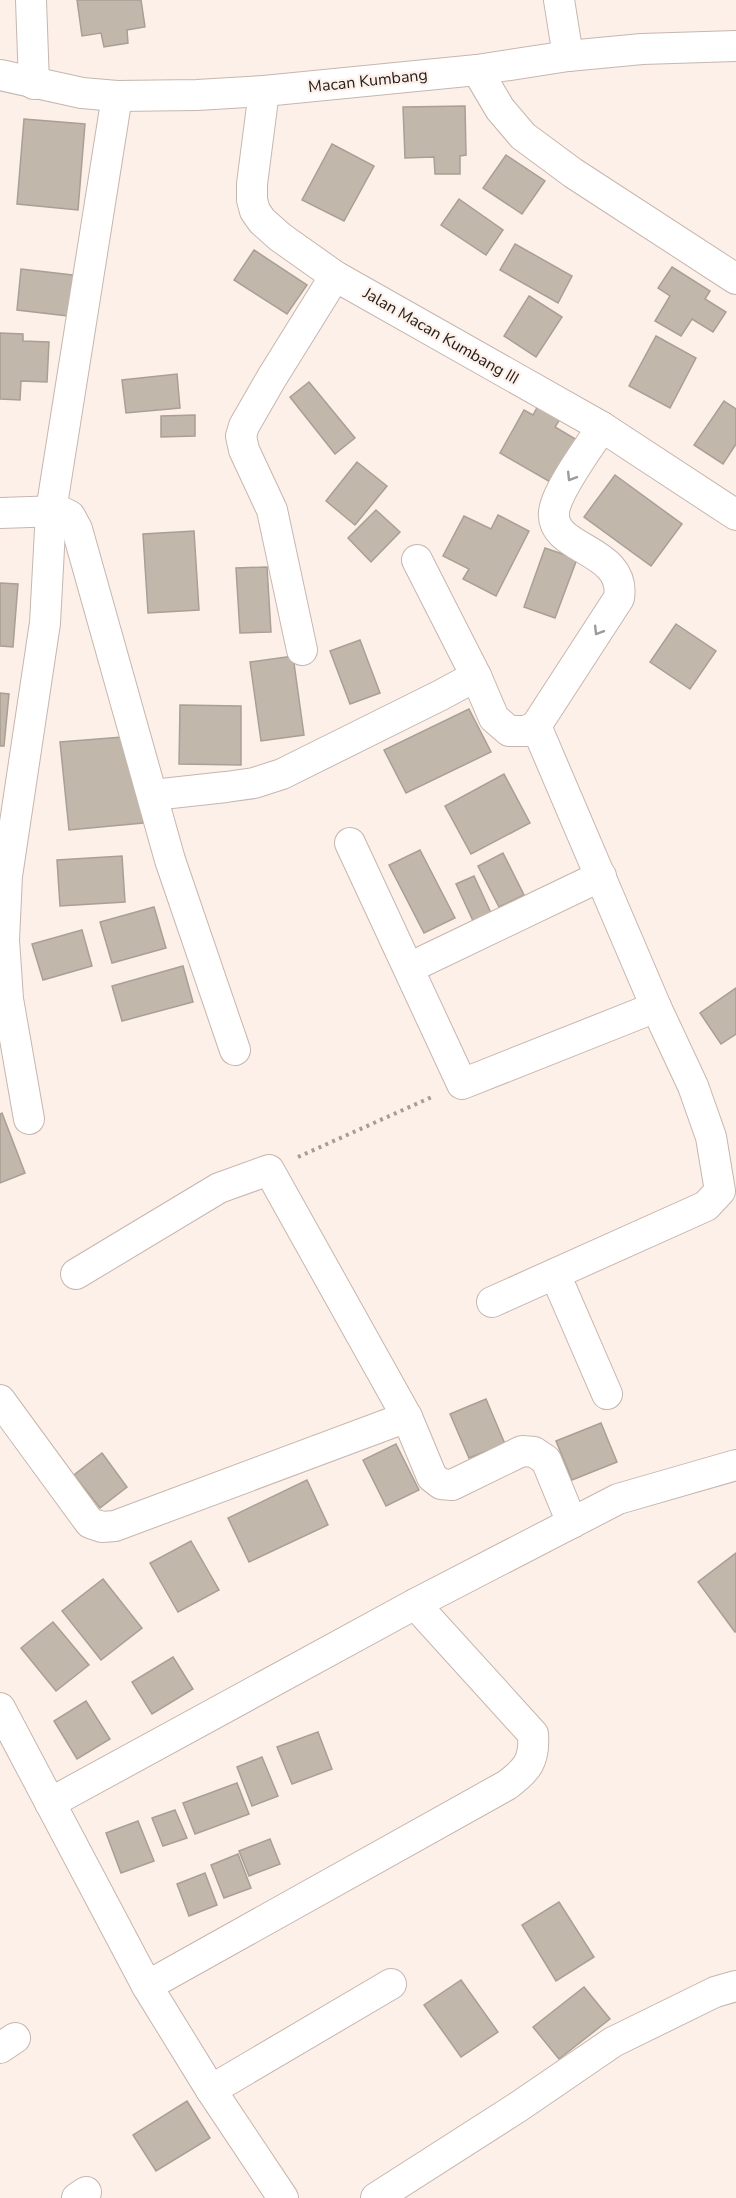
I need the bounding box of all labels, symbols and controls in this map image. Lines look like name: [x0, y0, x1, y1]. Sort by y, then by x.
street label: Macan Kumbang: [307, 64, 429, 98]
street label: Jalan Macan Kumbang III: [358, 282, 523, 390]
one-way arrow: [566, 471, 578, 481]
one-way arrow: [594, 625, 606, 635]

